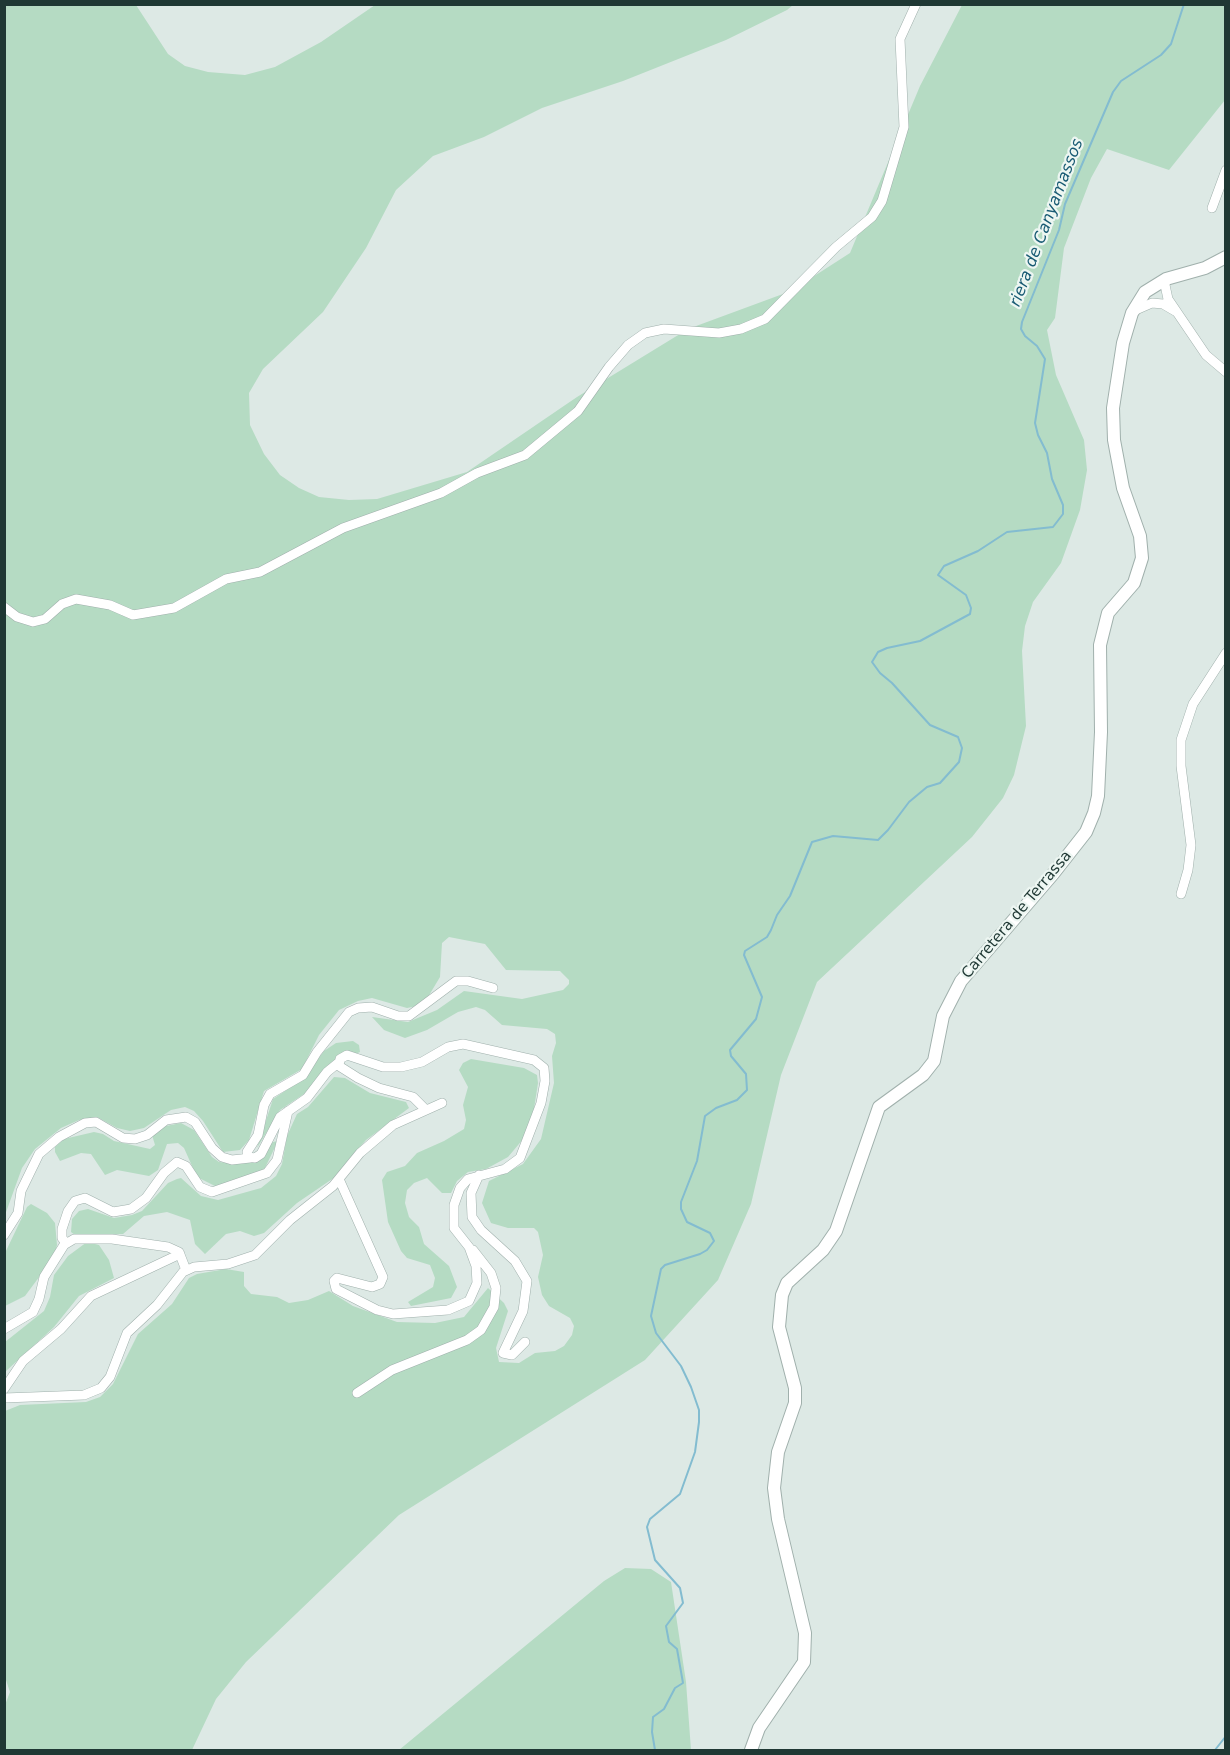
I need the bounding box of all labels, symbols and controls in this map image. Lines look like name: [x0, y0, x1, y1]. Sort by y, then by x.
water label: riera de Canyamassos: [1006, 136, 1088, 310]
street label: Carretera de Terrassa: [958, 847, 1076, 983]

